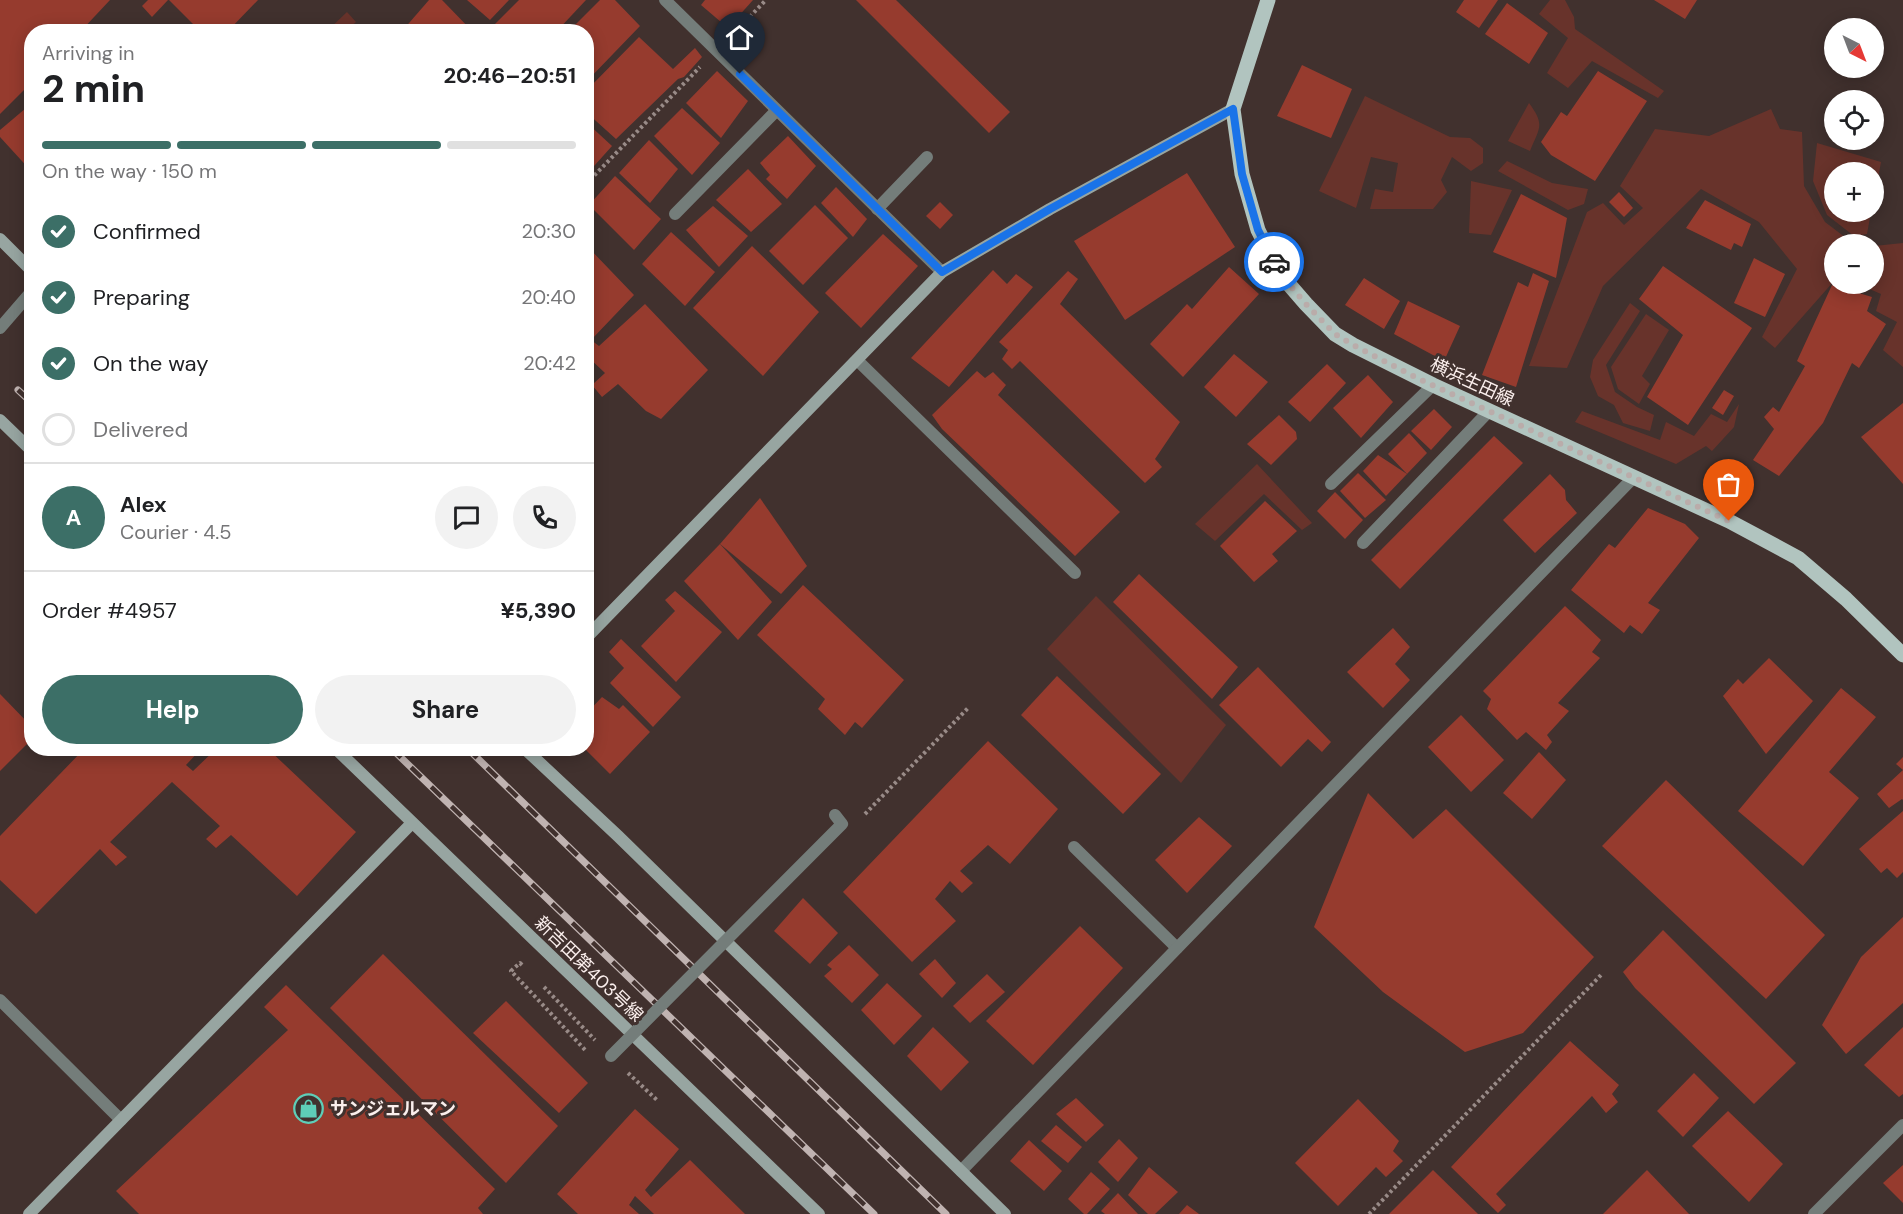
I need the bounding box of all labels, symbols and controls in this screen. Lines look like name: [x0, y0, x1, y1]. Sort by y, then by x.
pin: [714, 12, 765, 74]
north arrow: [1824, 18, 1884, 78]
map controls: [1824, 18, 1884, 294]
icon: home: [723, 21, 756, 54]
text: Arriving in: [42, 40, 134, 66]
text: 20:46–20:51: [443, 61, 576, 90]
text: 2 min: [42, 63, 145, 114]
button: locate: [1824, 90, 1884, 150]
text: On the way · 150 m: [42, 158, 217, 184]
button: +: [1824, 162, 1884, 222]
icon: check: [42, 215, 75, 248]
text: Confirmed: [93, 217, 201, 246]
text: 20:30: [521, 218, 576, 244]
courier: [1244, 232, 1304, 292]
button: −: [1824, 234, 1884, 294]
icon: car: [1258, 246, 1291, 279]
icon: check: [42, 281, 75, 314]
text: Preparing: [93, 283, 190, 312]
text: 20:40: [521, 284, 576, 310]
icon: check: [42, 347, 75, 380]
text: On the way: [93, 349, 208, 378]
text: 20:42: [523, 350, 576, 376]
street label: 横浜生田線: [1426, 352, 1518, 412]
text: Delivered: [93, 415, 188, 444]
pin: [1703, 459, 1754, 521]
icon: bag: [1712, 468, 1745, 501]
button: chat: [435, 486, 498, 549]
button: phone: [513, 486, 576, 549]
text: Alex: [120, 490, 167, 519]
text: A: [66, 503, 81, 532]
text: Courier · 4.5: [120, 519, 232, 545]
text: Order #4957: [42, 596, 177, 625]
text: ¥5,390: [500, 596, 576, 625]
button: Help: [42, 675, 303, 744]
button: Share: [315, 675, 576, 744]
street label: 新吉田第403号線: [530, 911, 648, 1027]
shop icon: サンジェルマン: [293, 1093, 325, 1125]
place label: サンジェルマン: [330, 1097, 456, 1121]

